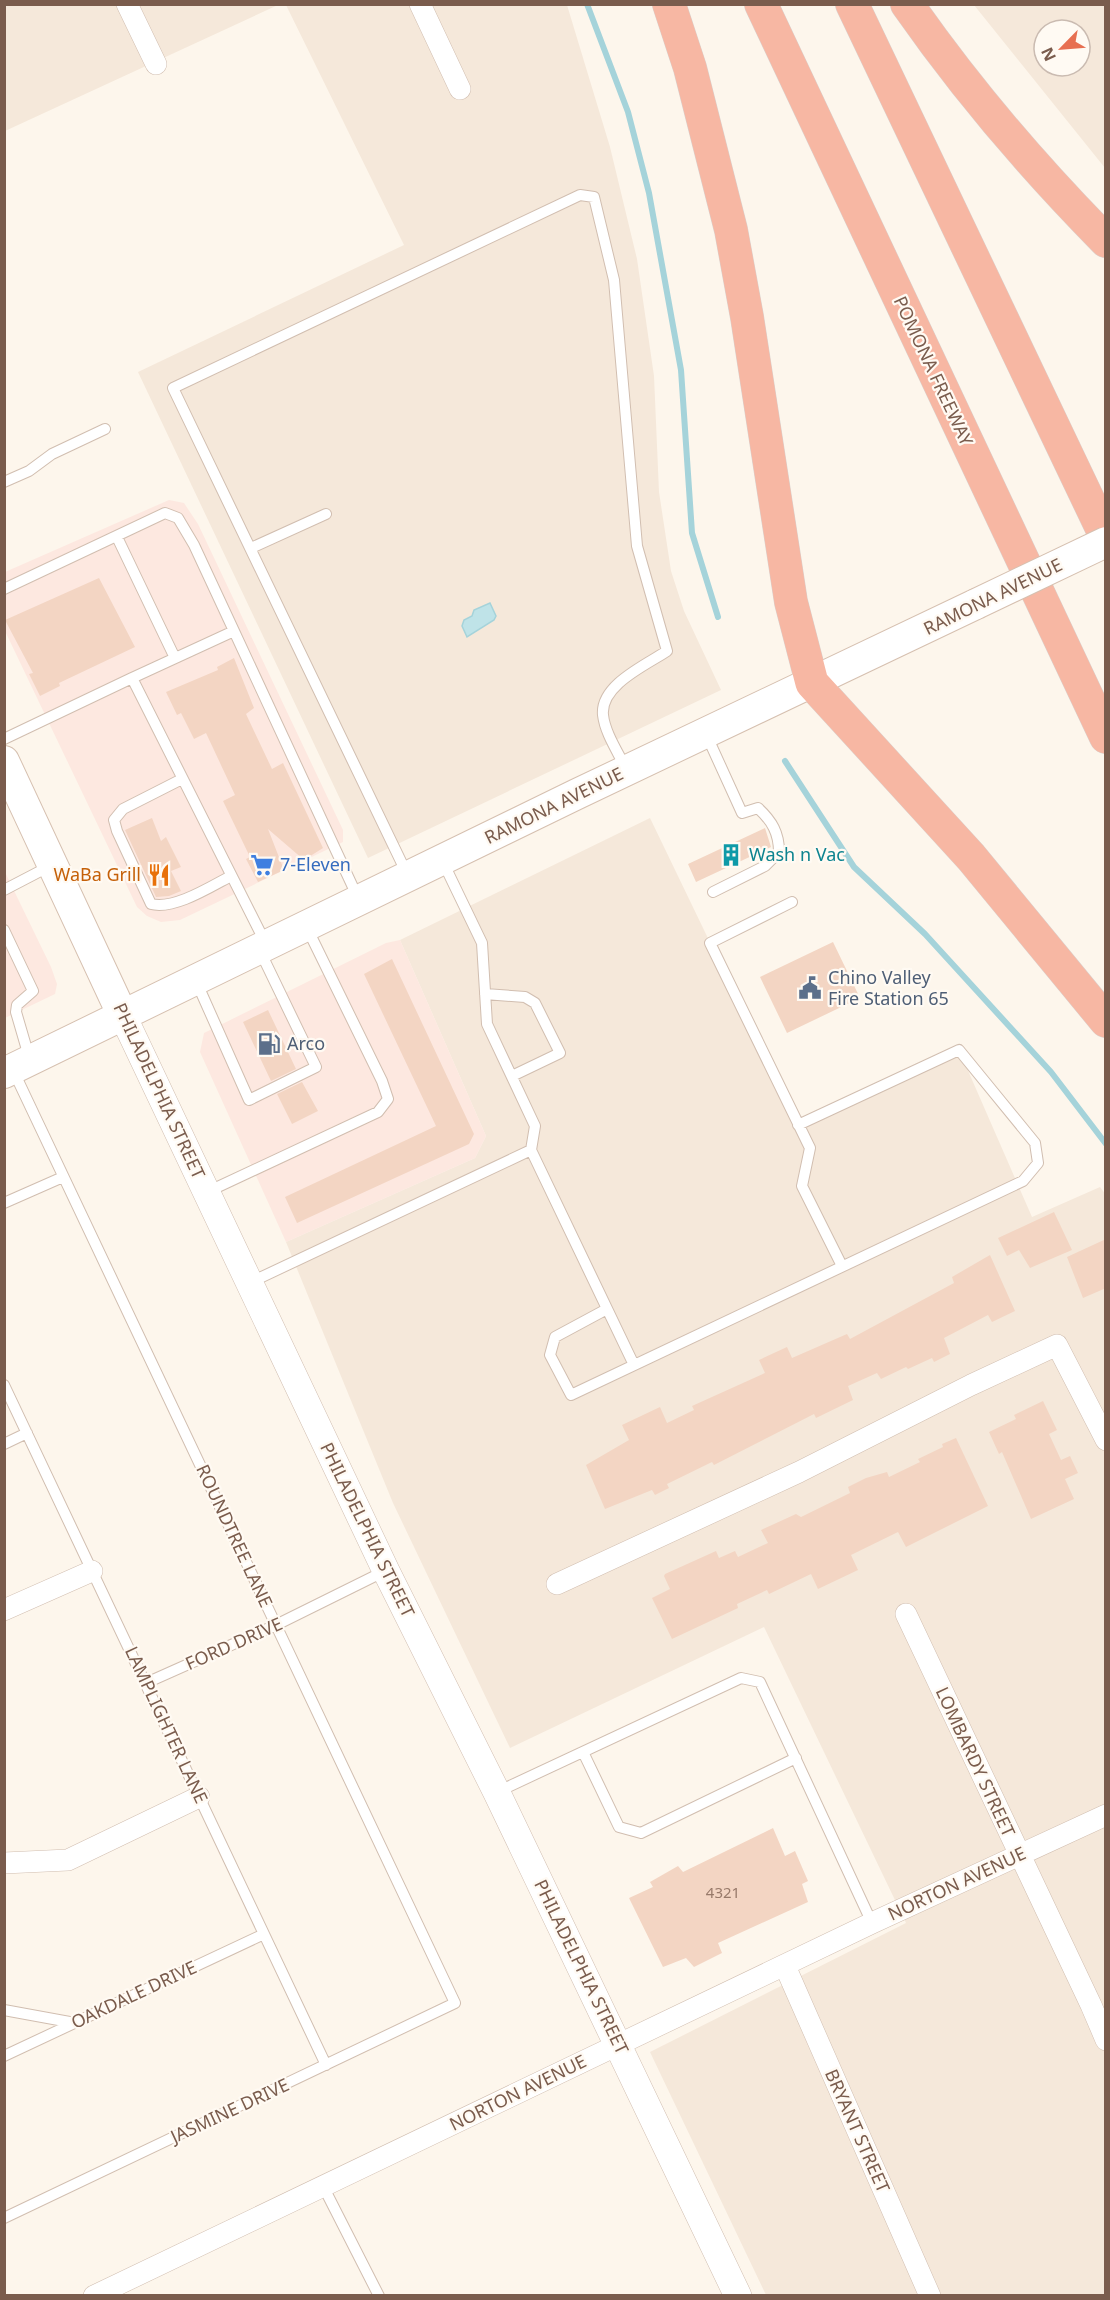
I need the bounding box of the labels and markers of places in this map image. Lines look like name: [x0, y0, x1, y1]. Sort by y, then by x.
building icon: Wash n Vac: [718, 842, 744, 868]
place label: Wash n Vac: [749, 842, 845, 866]
supermarket icon: 7-Eleven: [249, 852, 275, 878]
place label: 7-Eleven: [280, 852, 351, 876]
place label: WaBa Grill: [54, 862, 141, 886]
restaurant icon: WaBa Grill: [146, 862, 172, 888]
place label: Chino Valley Fire Station 65: [828, 965, 949, 1010]
public building icon: Chino Valley Fire Station 65: [797, 975, 823, 1001]
fuel station icon: Arco: [256, 1031, 282, 1057]
place label: Arco: [287, 1031, 325, 1055]

